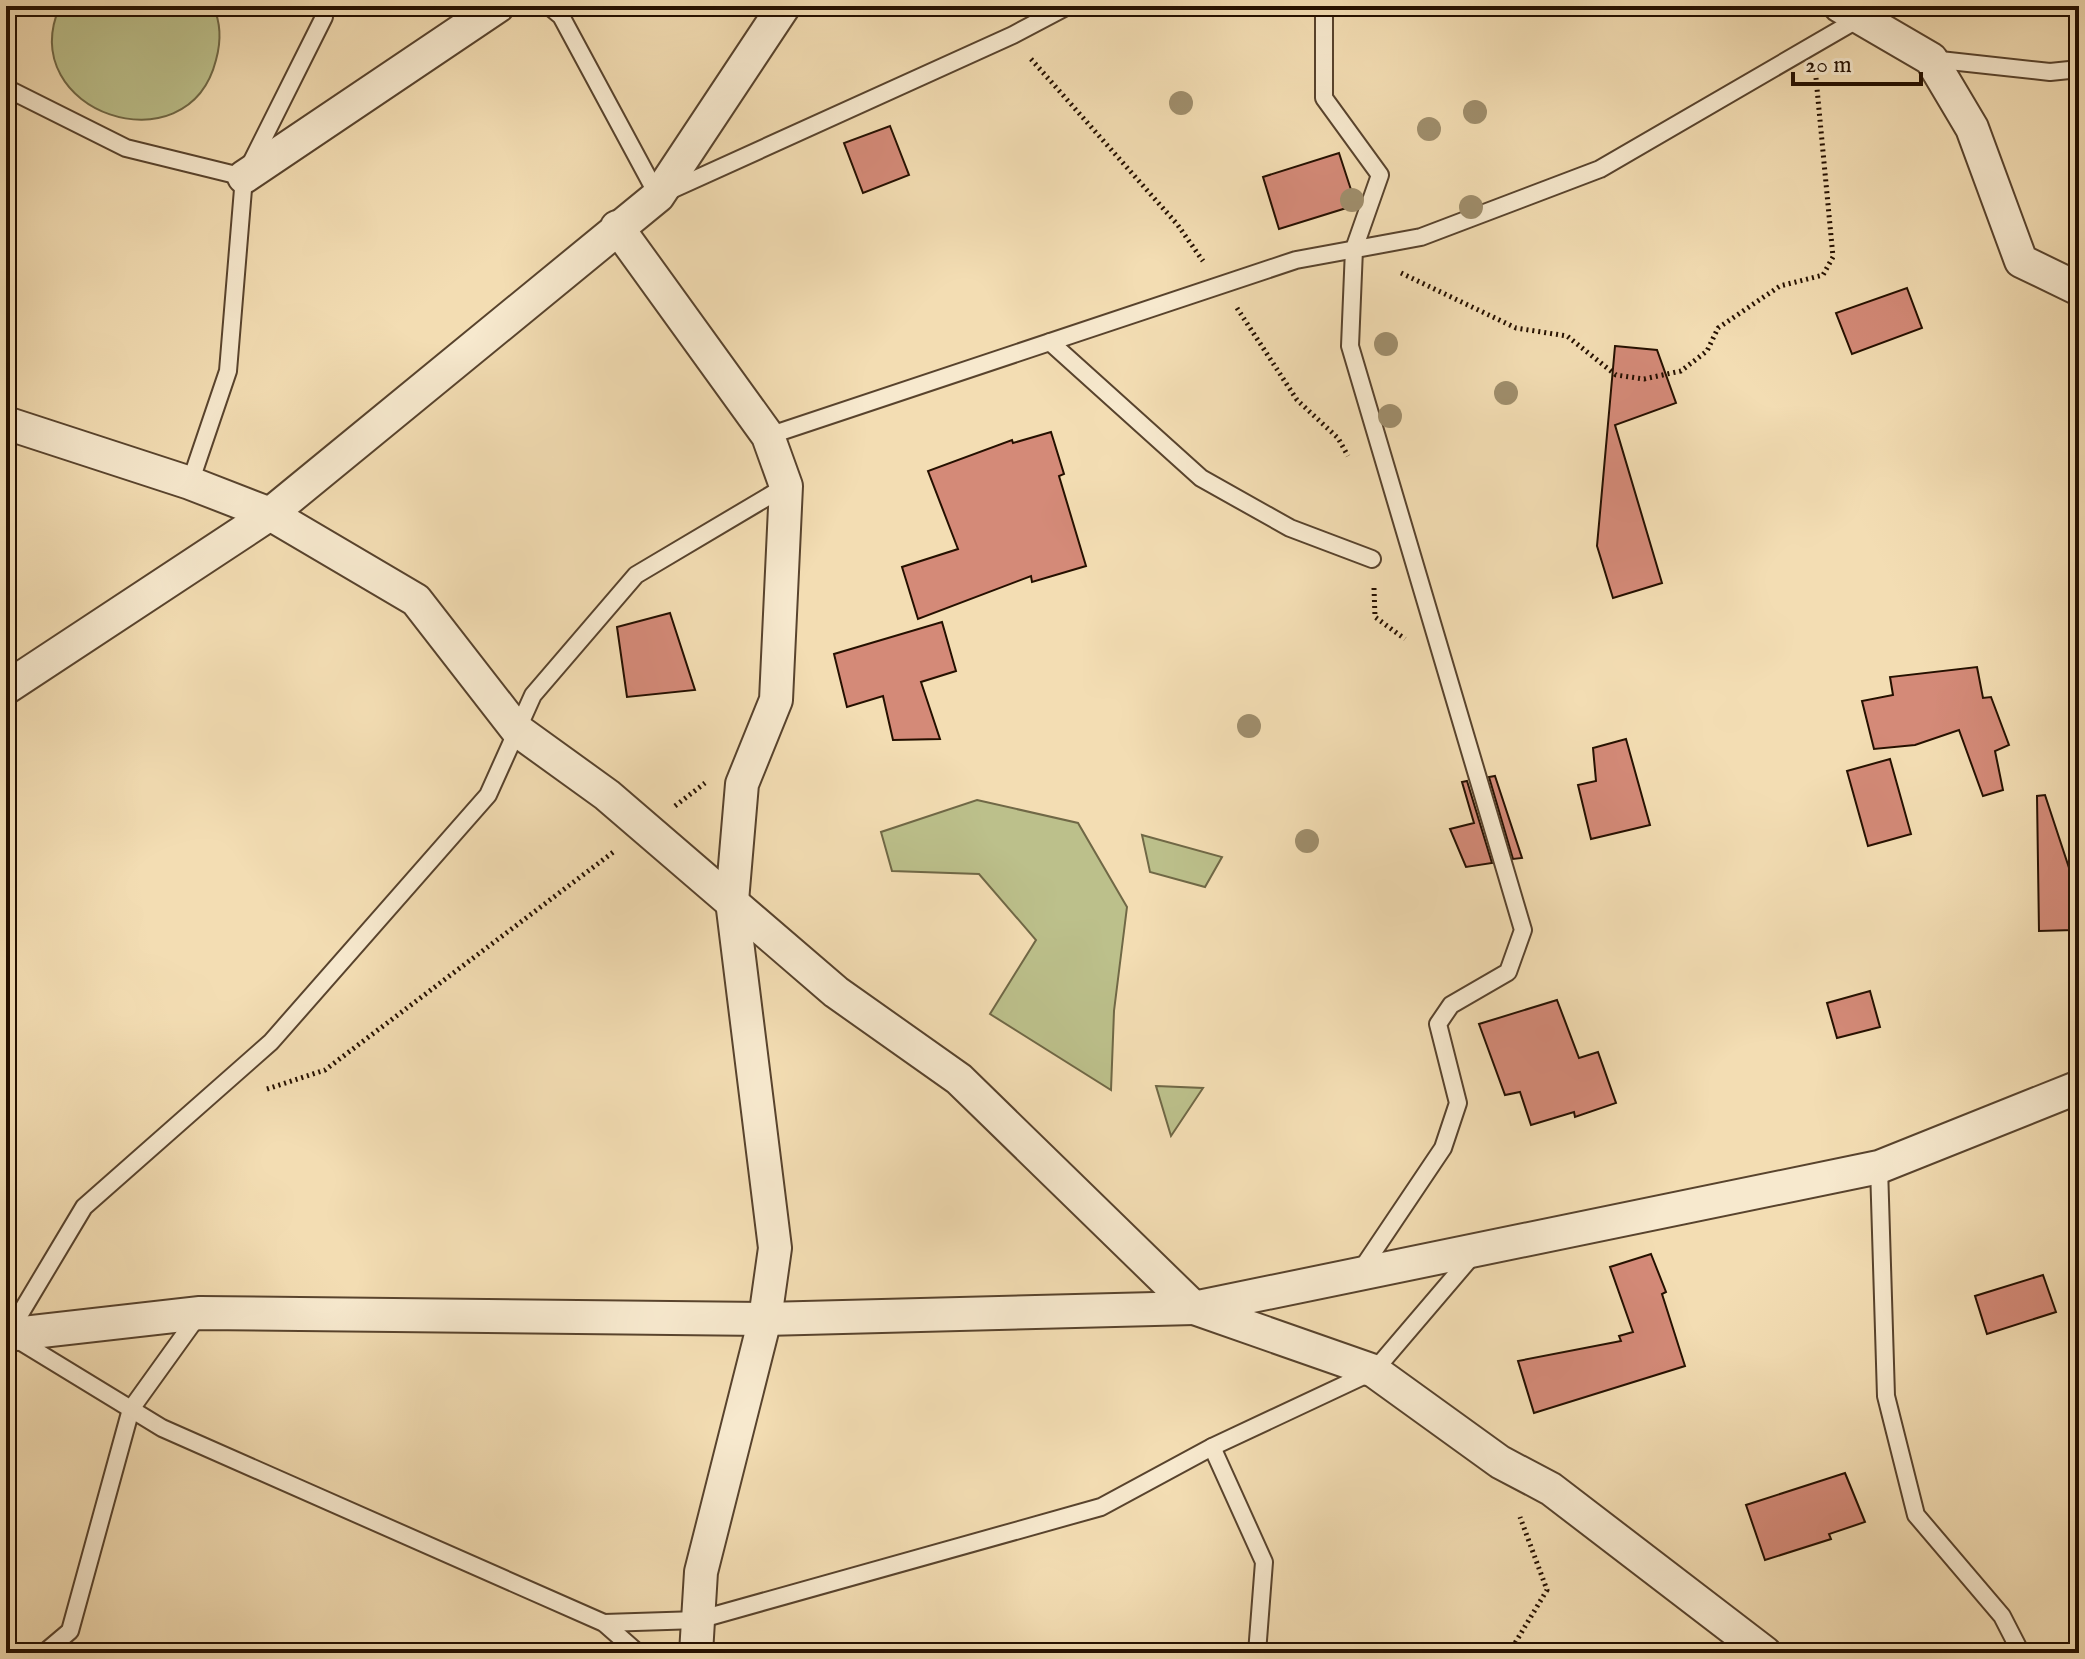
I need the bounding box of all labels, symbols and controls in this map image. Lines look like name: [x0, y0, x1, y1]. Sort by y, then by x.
scale bar: [1793, 36, 1921, 86]
text: 20 m: [1805, 50, 1852, 81]

